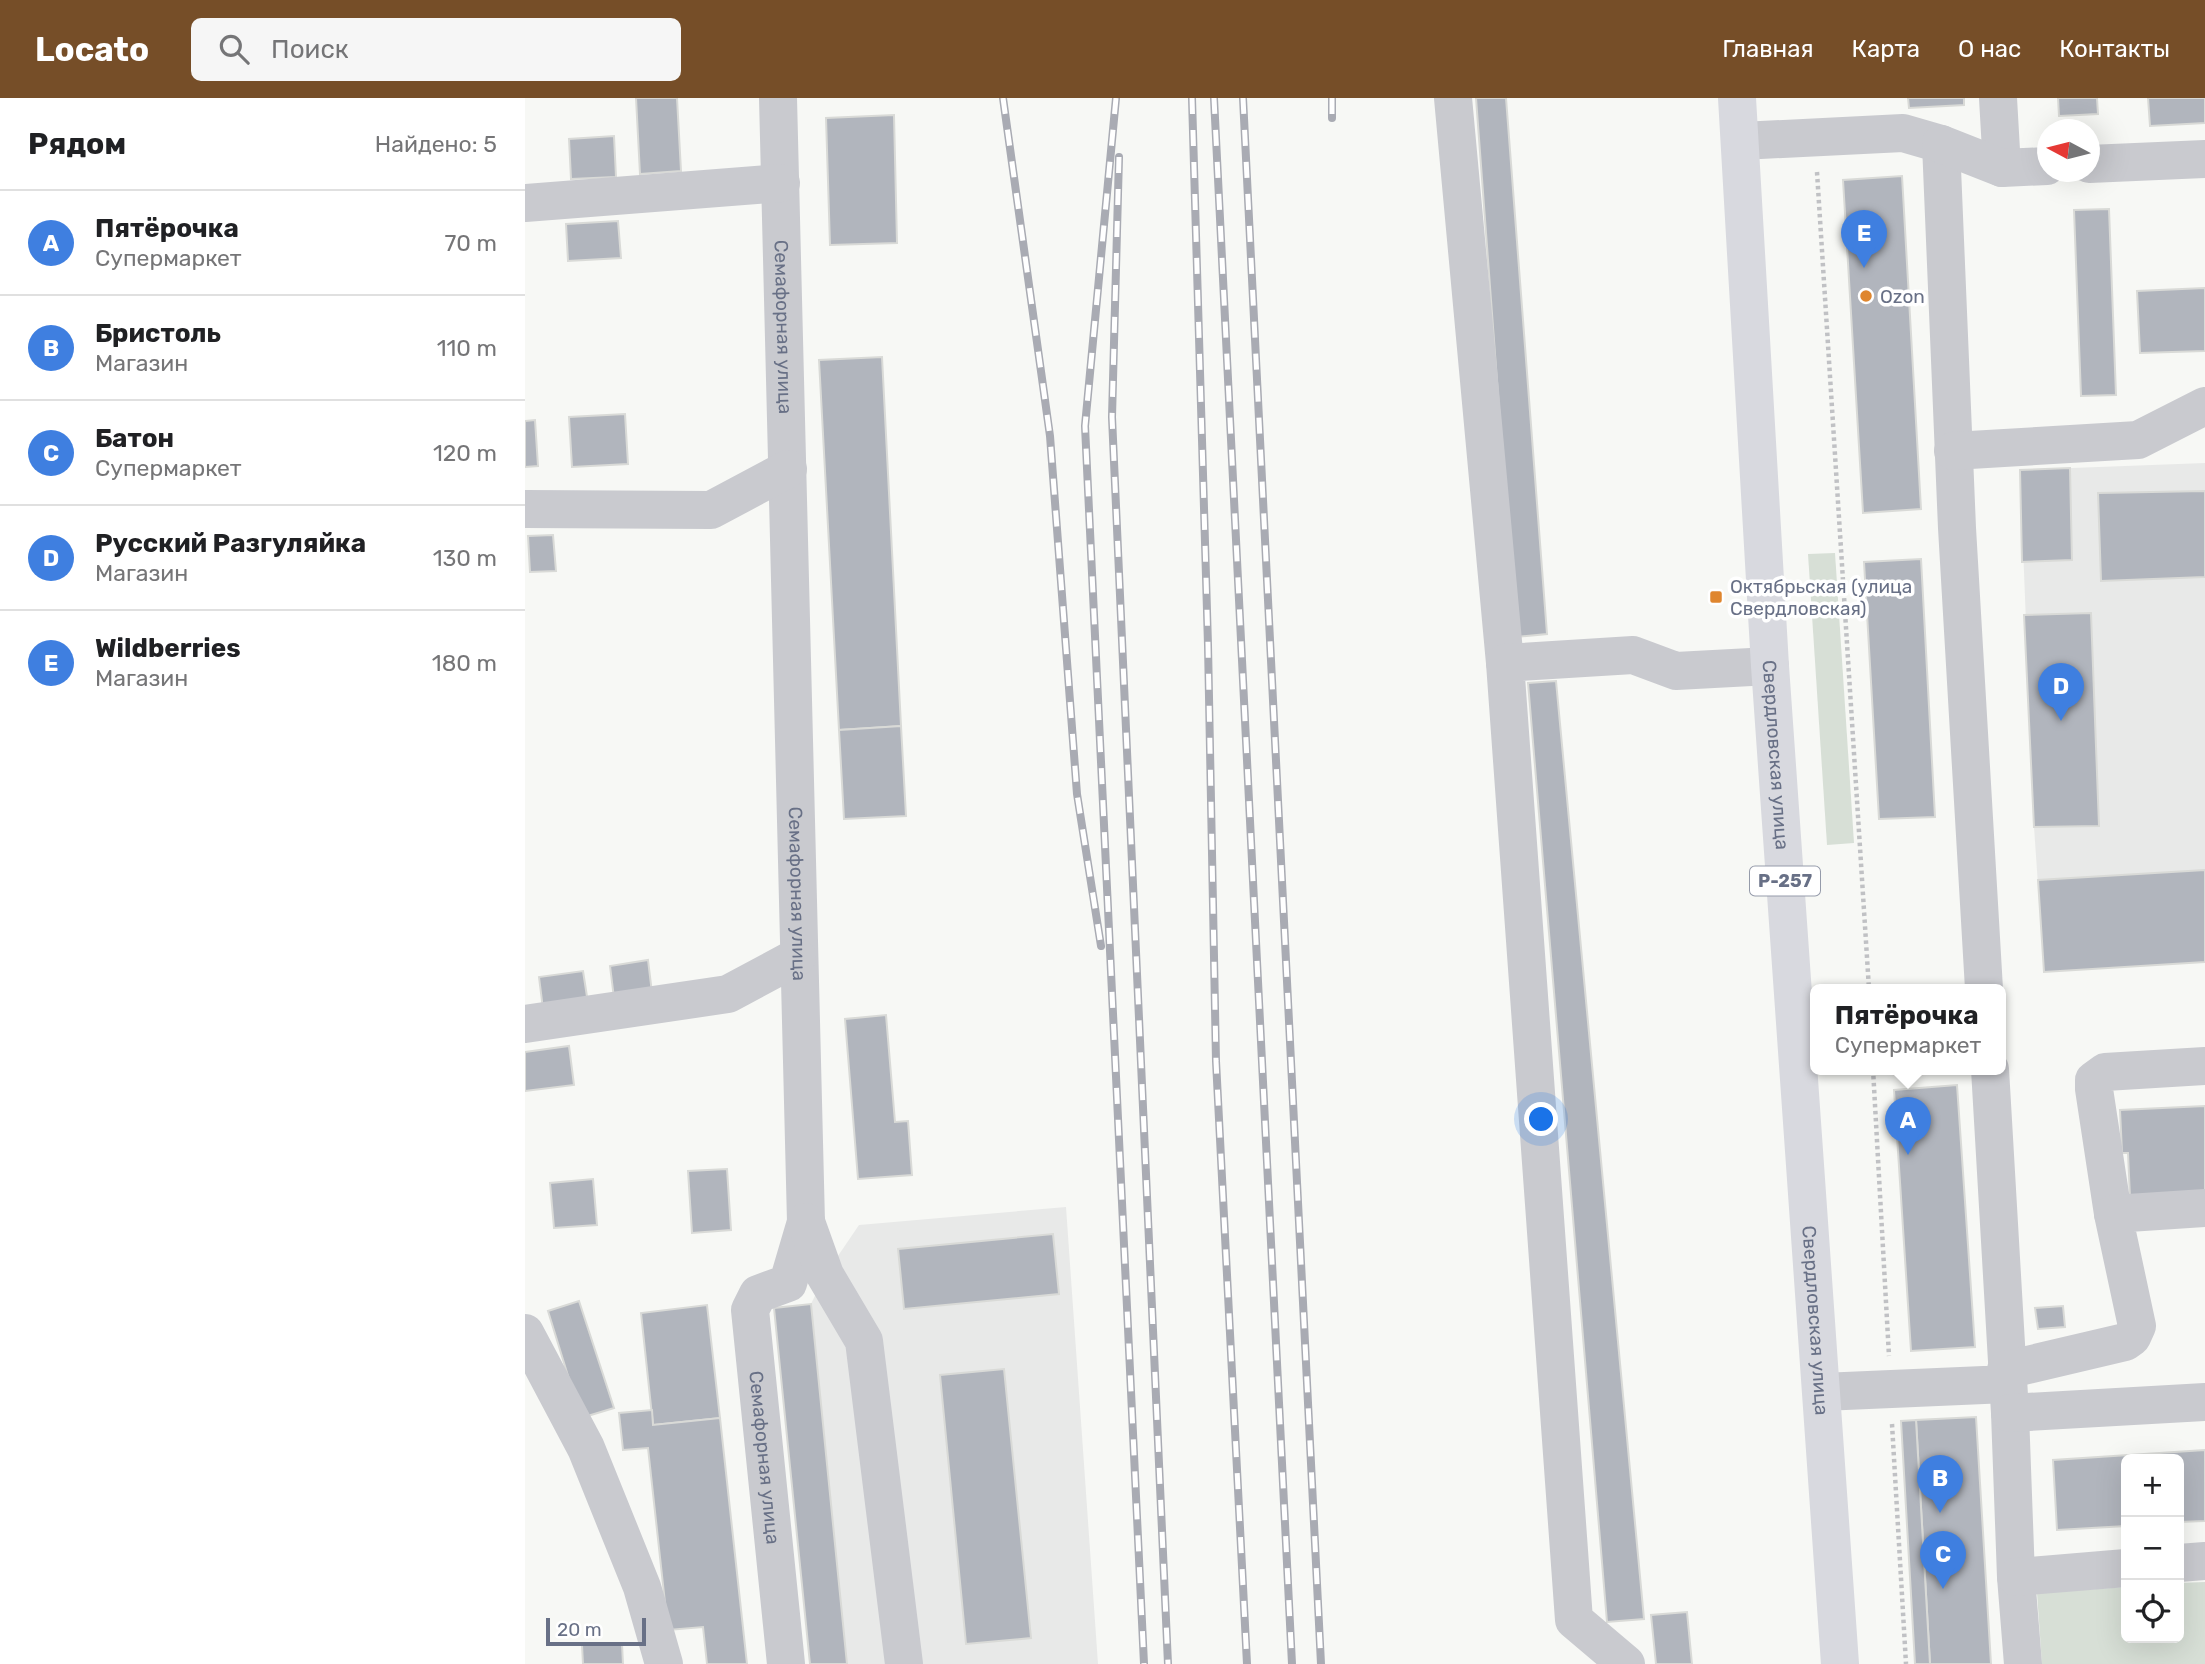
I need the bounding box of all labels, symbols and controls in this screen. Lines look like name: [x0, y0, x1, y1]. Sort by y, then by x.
search box: [191, 18, 681, 81]
text: Locato: [35, 30, 149, 69]
icon: search: [215, 30, 253, 68]
text: Поиск: [271, 34, 349, 65]
text: Главная: [1722, 35, 1814, 63]
text: Карта: [1852, 35, 1920, 63]
text: О нас: [1958, 35, 2021, 63]
text: Контакты: [2059, 35, 2170, 63]
north arrow: [2037, 119, 2100, 182]
text: Рядом: [28, 126, 126, 162]
text: Найдено: 5: [375, 130, 497, 158]
pin: E: [1841, 210, 1887, 268]
text: Пятёрочка: [95, 213, 239, 244]
text: A: [43, 229, 59, 257]
text: 70 m: [445, 229, 497, 257]
street label: Семафорная улица: [770, 239, 797, 414]
text: Супермаркет: [95, 244, 242, 272]
place label: Ozon: [1880, 285, 1925, 308]
marker: Ozon: [1858, 288, 1874, 304]
text: Бристоль: [95, 318, 221, 349]
text: B: [43, 334, 59, 362]
text: 110 m: [437, 334, 497, 362]
text: Магазин: [95, 349, 188, 377]
text: Батон: [95, 423, 174, 454]
text: C: [43, 439, 59, 467]
text: 120 m: [433, 439, 497, 467]
text: Супермаркет: [95, 454, 242, 482]
text: Русский Разгуляйка: [95, 528, 366, 559]
text: D: [43, 544, 59, 572]
text: 130 m: [433, 544, 497, 572]
text: Магазин: [95, 559, 188, 587]
place label: Октябрьская (улица Свердловская): [1730, 575, 1912, 620]
marker: Октябрьская (улица Свердловская): [1708, 589, 1724, 605]
text: Wildberries: [95, 633, 241, 664]
text: E: [44, 649, 58, 677]
text: 180 m: [432, 649, 497, 677]
street label: Свердловская улица: [1758, 659, 1794, 851]
pin: D: [2038, 663, 2084, 721]
text: Магазин: [95, 664, 188, 692]
street label: Семафорная улица: [784, 806, 811, 981]
road number: Р-257: [1750, 866, 1820, 896]
popup: [1810, 984, 2006, 1075]
text: Пятёрочка: [1835, 1000, 1979, 1031]
text: Супермаркет: [1835, 1031, 1981, 1059]
pin: A: [1885, 1097, 1931, 1155]
your location: [1524, 1102, 1558, 1136]
street label: Свердловская улица: [1797, 1225, 1834, 1416]
street label: Семафорная улица: [744, 1370, 785, 1545]
map controls: [2121, 1454, 2184, 1643]
button: +: [2121, 1454, 2184, 1517]
pin: B: [1917, 1455, 1963, 1513]
button: −: [2121, 1517, 2184, 1580]
pin: C: [1920, 1531, 1966, 1589]
button: locate: [2121, 1580, 2184, 1643]
scale bar: [546, 1615, 646, 1647]
text: 20 m: [557, 1618, 602, 1641]

